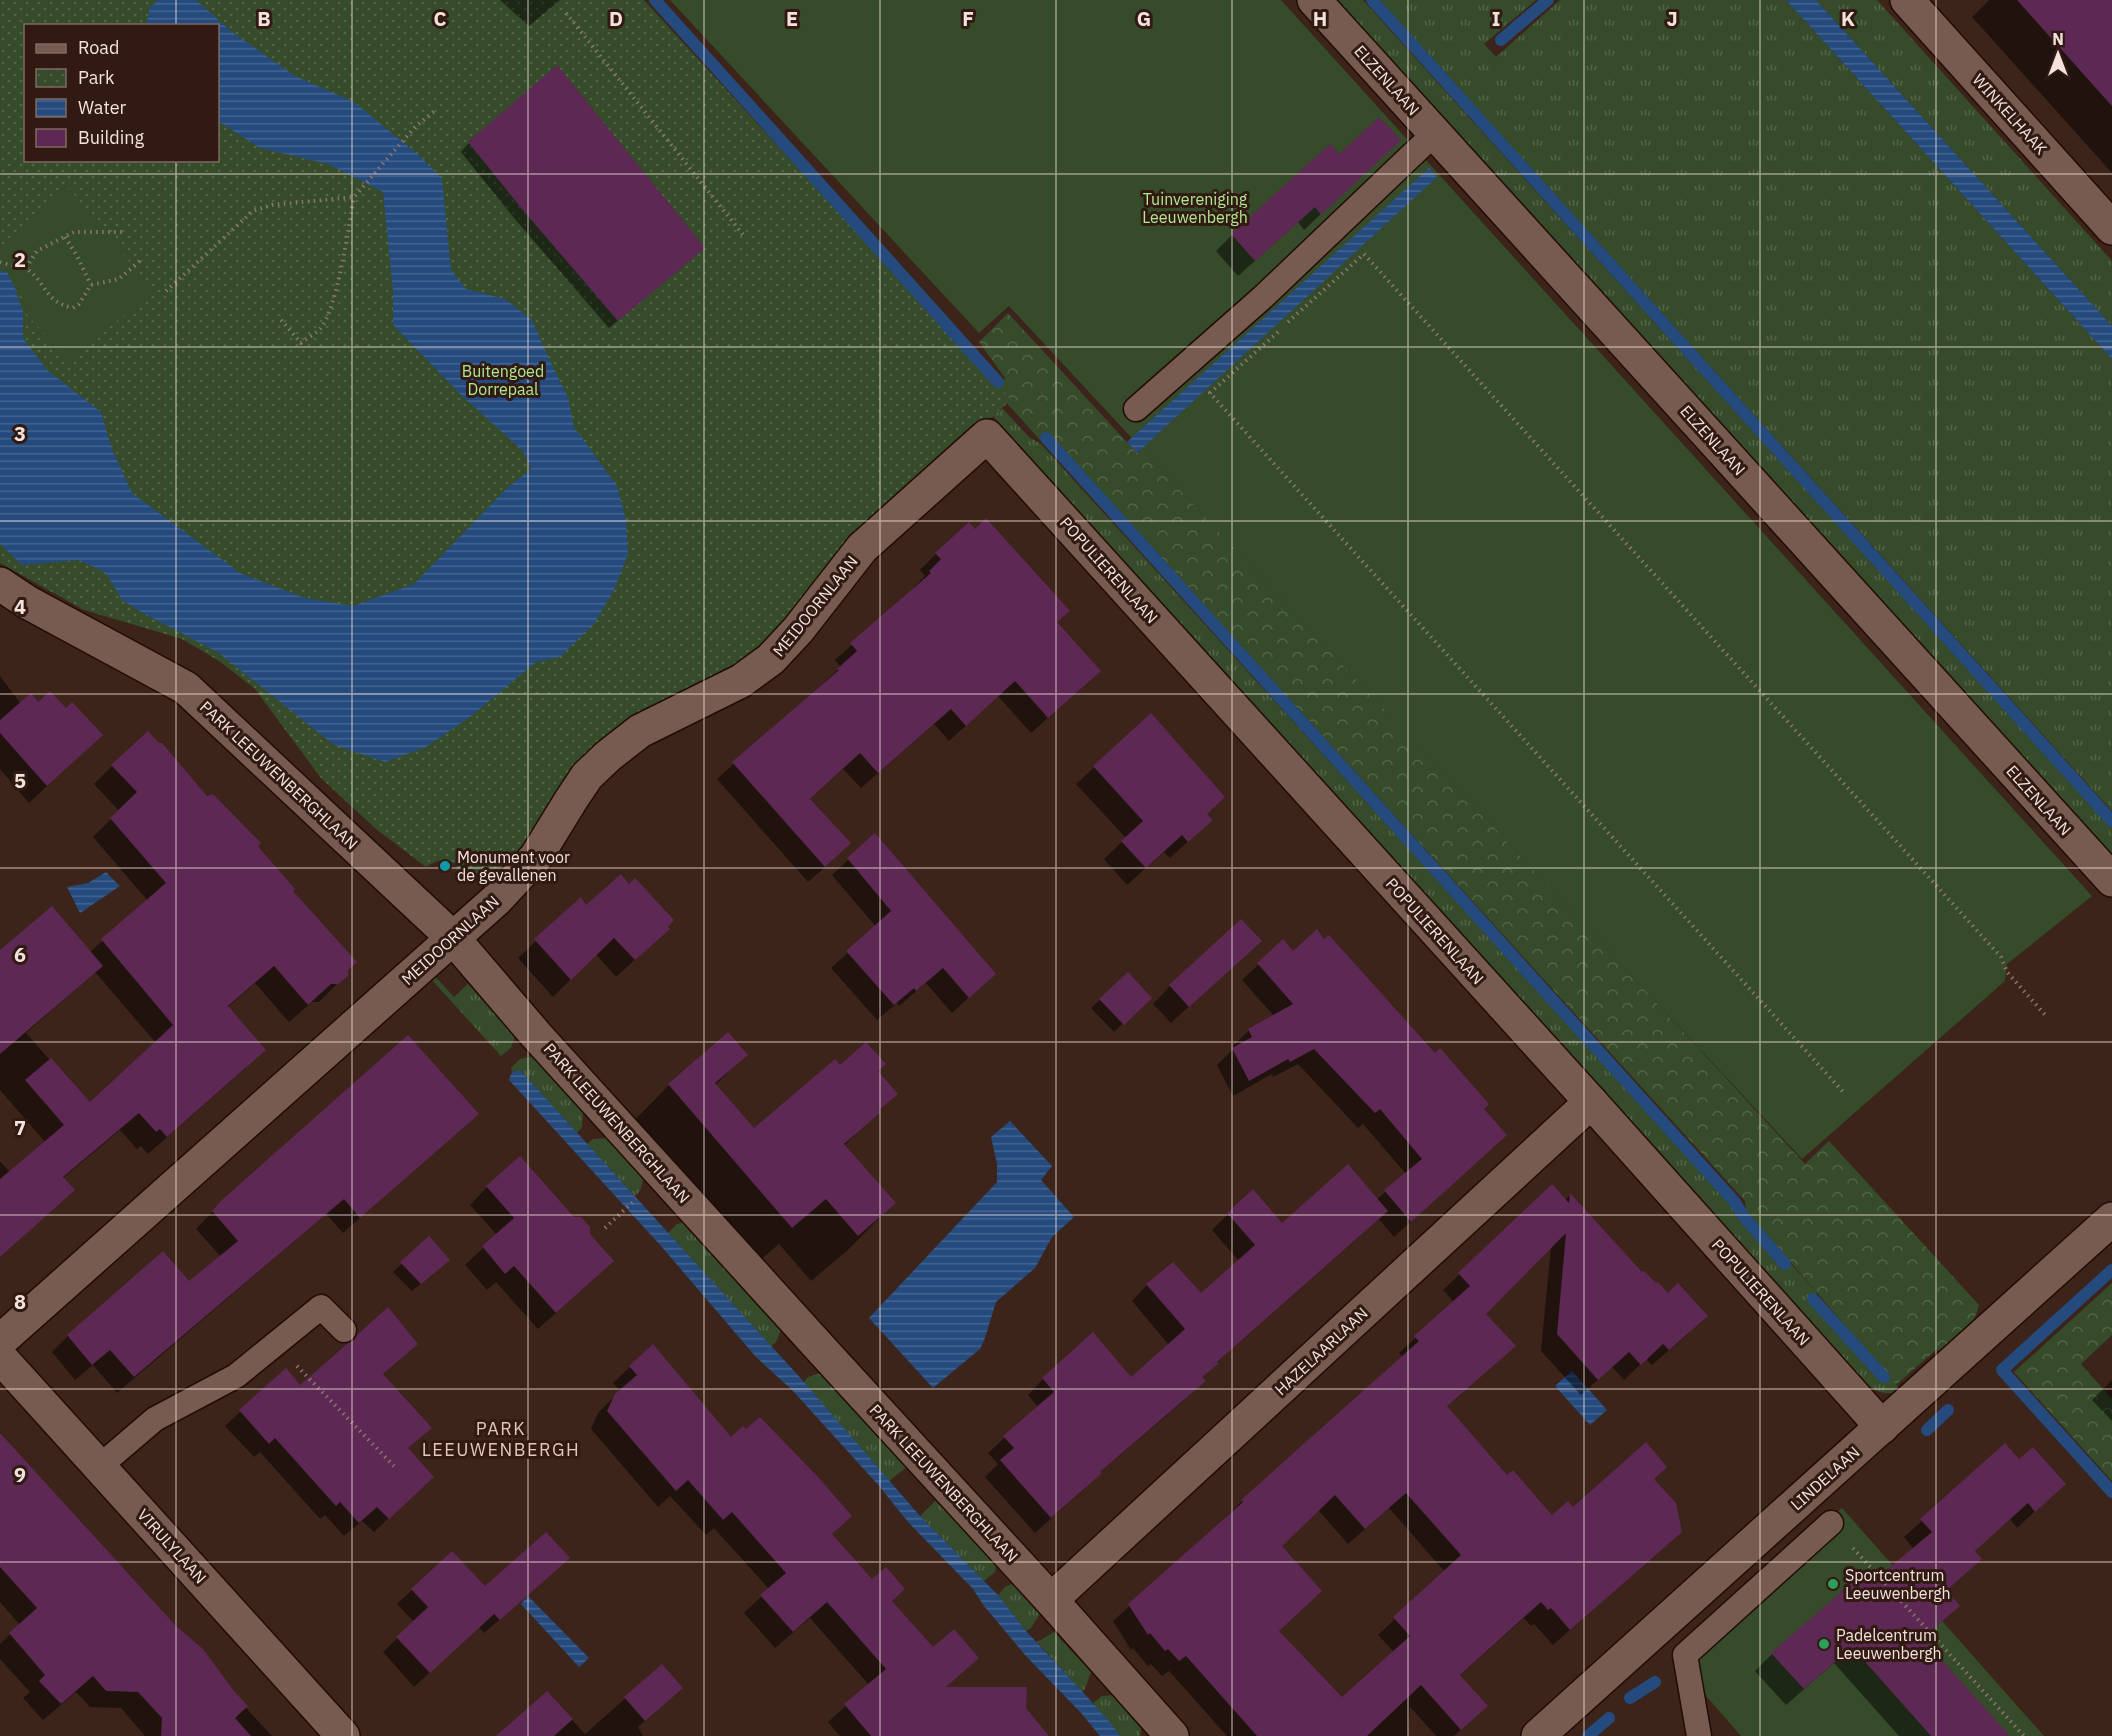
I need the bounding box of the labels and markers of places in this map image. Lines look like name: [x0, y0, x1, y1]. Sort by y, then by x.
place label: Monument voor de gevallenen: [457, 847, 570, 885]
marker: Monument voor de gevallenen: [438, 859, 452, 873]
place label: Sportcentrum Leeuwenbergh: [1845, 1565, 1951, 1603]
marker: Sportcentrum Leeuwenbergh: [1826, 1577, 1840, 1591]
place label: Padelcentrum Leeuwenbergh: [1836, 1625, 1942, 1663]
marker: Padelcentrum Leeuwenbergh: [1817, 1637, 1831, 1651]

